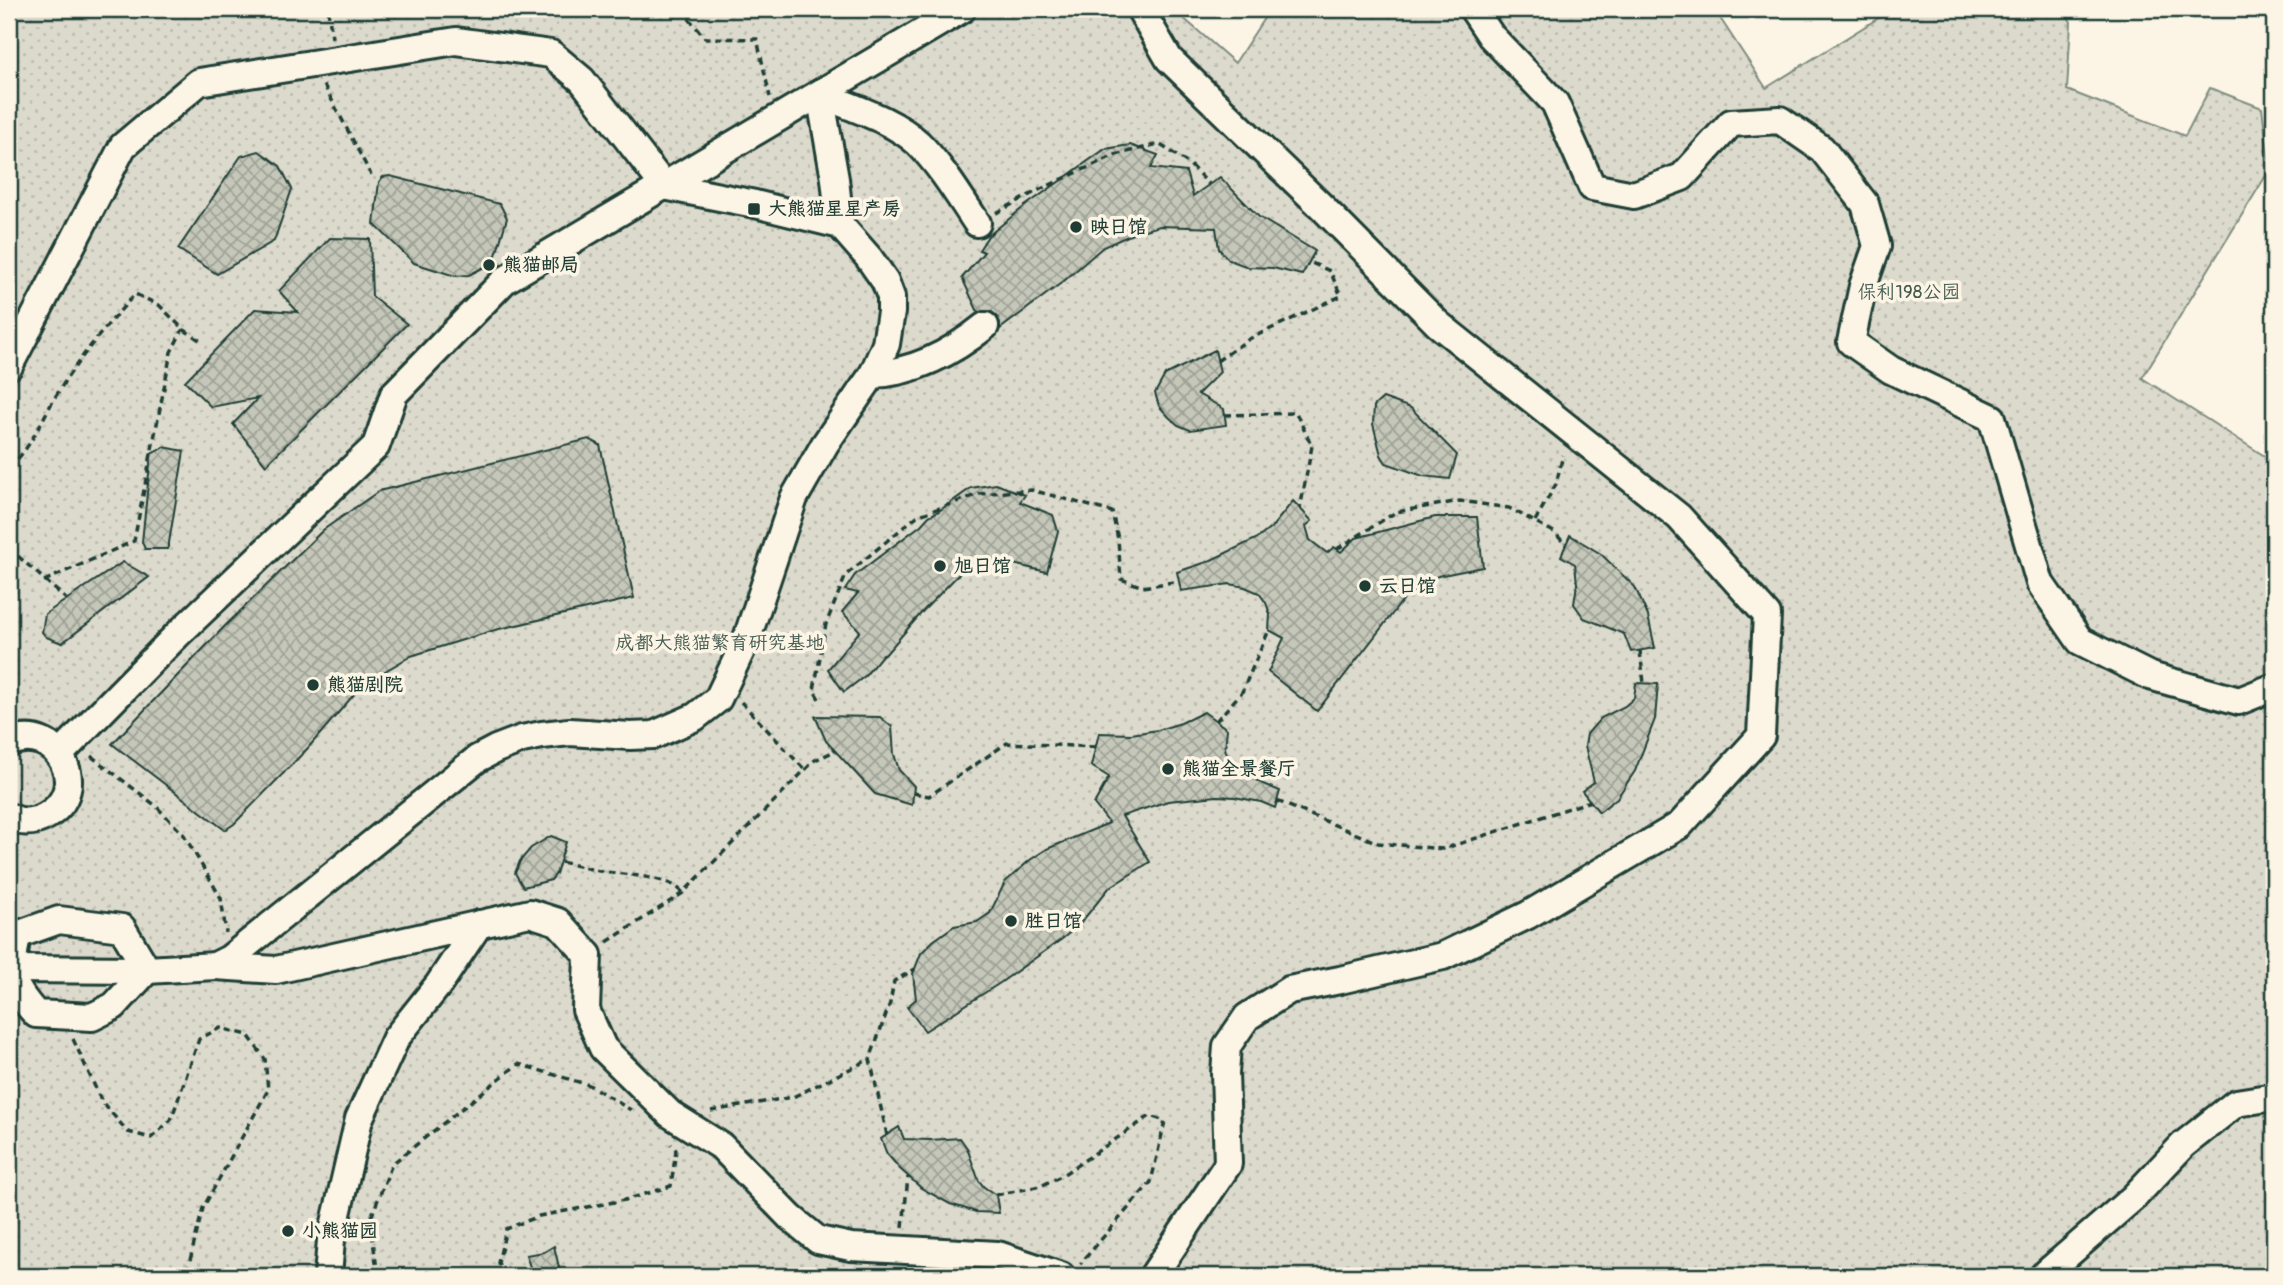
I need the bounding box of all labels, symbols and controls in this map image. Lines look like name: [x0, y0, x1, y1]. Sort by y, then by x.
place label: 大熊猫星星产房: [768, 197, 901, 221]
marker: 大熊猫星星产房: [746, 201, 762, 217]
place label: 映日馆: [1090, 215, 1147, 239]
marker: 映日馆: [1068, 219, 1084, 235]
place label: 熊猫邮局: [503, 253, 579, 277]
marker: 熊猫邮局: [481, 257, 497, 273]
park label: 保利198公园: [1858, 280, 1960, 304]
place label: 旭日馆: [954, 554, 1011, 578]
marker: 旭日馆: [932, 558, 948, 574]
place label: 云日馆: [1379, 574, 1436, 598]
marker: 云日馆: [1357, 578, 1373, 594]
park label: 成都大熊猫繁育研究基地: [615, 631, 825, 655]
place label: 熊猫剧院: [327, 673, 403, 697]
marker: 熊猫剧院: [305, 677, 321, 693]
place label: 熊猫全景餐厅: [1182, 757, 1296, 781]
marker: 熊猫全景餐厅: [1160, 761, 1176, 777]
place label: 胜日馆: [1025, 909, 1082, 933]
marker: 胜日馆: [1003, 913, 1019, 929]
place label: 小熊猫园: [302, 1219, 378, 1243]
marker: 小熊猫园: [280, 1223, 296, 1239]

